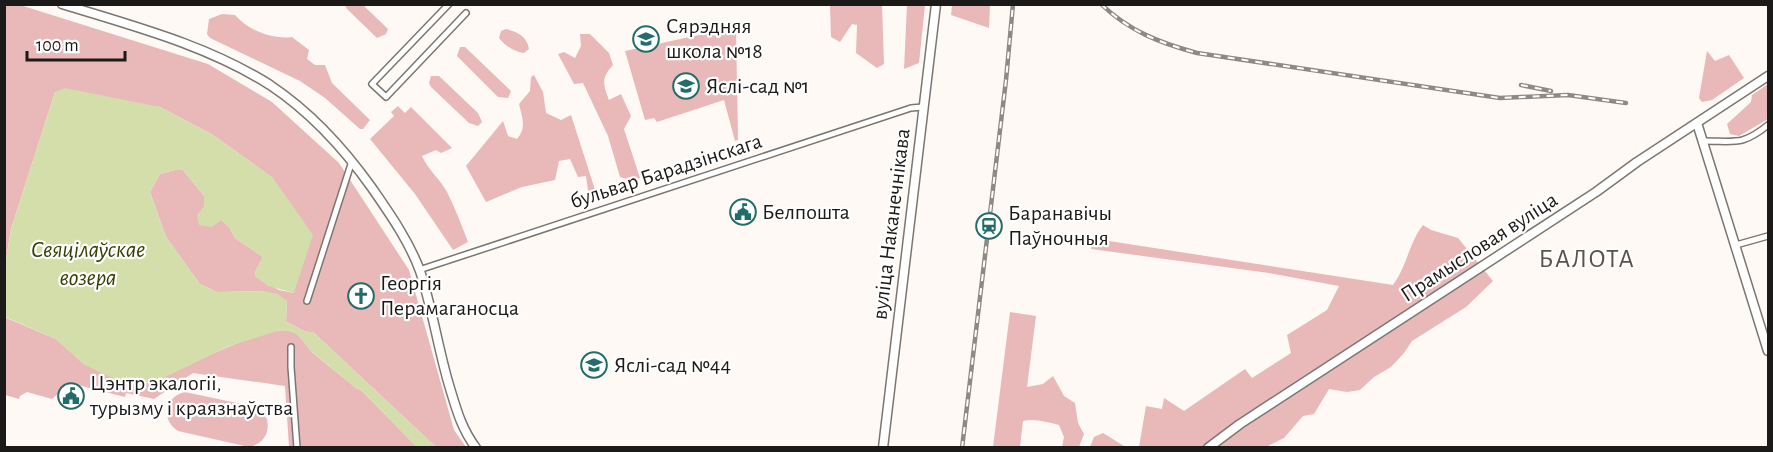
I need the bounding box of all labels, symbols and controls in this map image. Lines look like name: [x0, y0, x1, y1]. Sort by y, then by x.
place label: Сярэдняя школа №18: [666, 15, 763, 62]
scale bar: [27, 24, 124, 62]
school or university icon: Сярэдняя школа №18: [631, 24, 661, 54]
text: 100 m: [36, 37, 79, 55]
school or university icon: Яслі-сад №1: [671, 71, 701, 101]
place label: Яслі-сад №1: [706, 75, 809, 97]
street label: вуліца Наканечнікава: [868, 127, 914, 321]
street label: бульвар Барадзінскага: [567, 130, 765, 212]
street label: Прамысловая вуліца: [1397, 188, 1561, 306]
public building icon: Белпошта: [728, 197, 758, 227]
place label: Белпошта: [762, 201, 850, 223]
place label: Баранавічы Паўночныя: [1008, 202, 1112, 249]
station icon: Баранавічы Паўночныя: [974, 211, 1004, 241]
water label: Свяцілаўскае возера: [31, 238, 145, 290]
district label: БАЛОТА: [1539, 246, 1635, 272]
place label: Георгія Перамаганосца: [380, 272, 519, 319]
church icon: Георгія Перамаганосца: [346, 281, 376, 311]
school or university icon: Яслі-сад №44: [579, 350, 609, 380]
place label: Яслі-сад №44: [614, 354, 731, 376]
place label: Цэнтр экалогіі, турызму і краязнаўства: [89, 372, 293, 419]
public building icon: Цэнтр экалогіі, турызму і краязнаўства: [56, 381, 86, 411]

